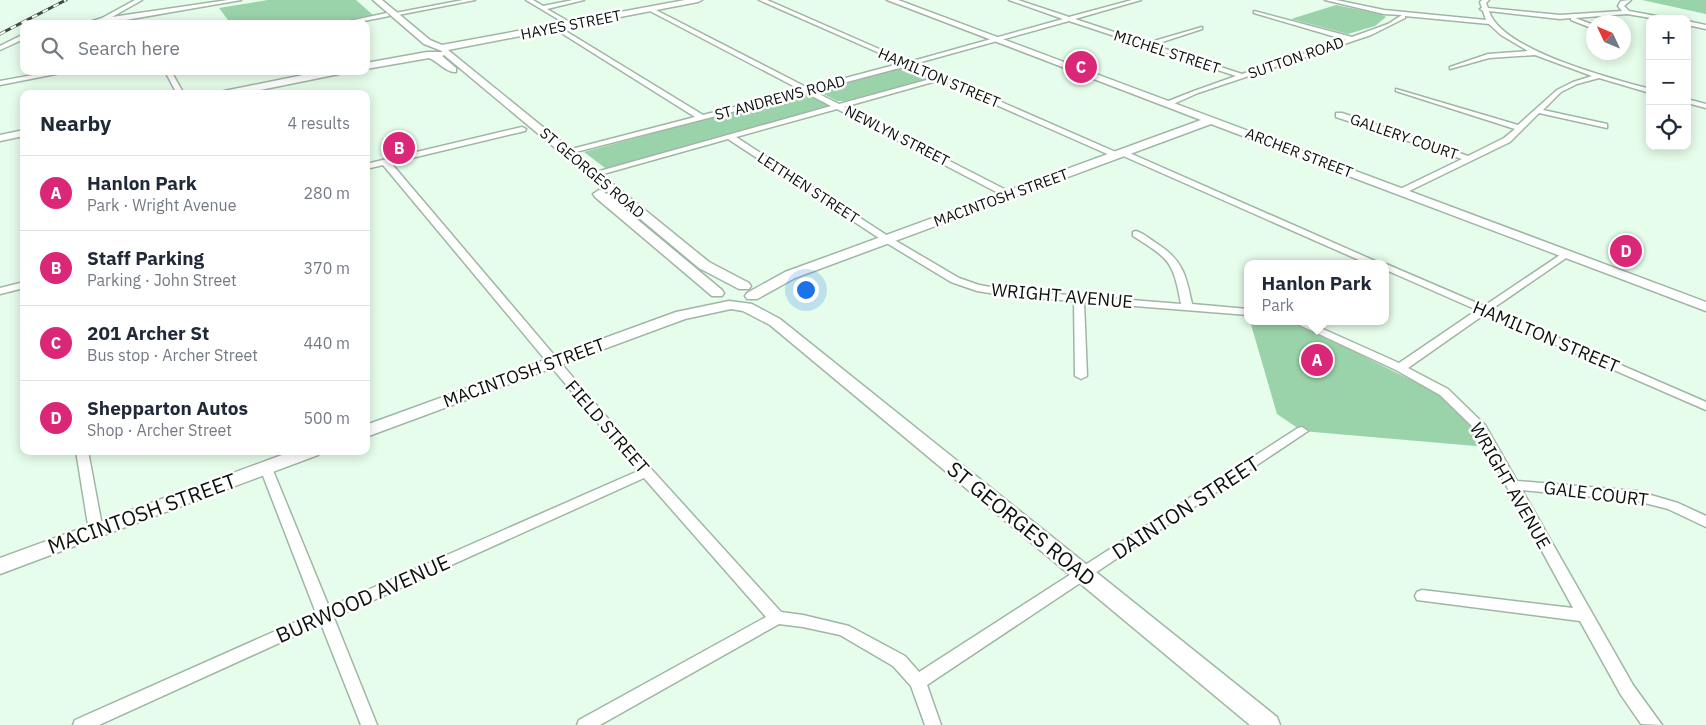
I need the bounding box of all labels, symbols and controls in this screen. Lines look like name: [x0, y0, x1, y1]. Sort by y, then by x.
street label: HAYES STREET: [519, 5, 623, 44]
north arrow: [1586, 15, 1631, 60]
map controls: [1646, 15, 1691, 150]
button: +: [1646, 15, 1691, 60]
search box: [20, 20, 370, 75]
street label: MICHEL STREET: [1112, 25, 1223, 78]
street label: SUTTON ROAD: [1245, 32, 1346, 83]
icon: search: [38, 34, 66, 62]
text: Search here: [78, 36, 180, 60]
street label: HAMILTON STREET: [875, 43, 1003, 112]
pin: C: [1065, 48, 1097, 86]
button: −: [1646, 60, 1691, 105]
street label: ST ANDREWS ROAD: [712, 71, 847, 124]
street label: NEWLYN STREET: [842, 101, 953, 170]
button: locate: [1646, 105, 1691, 150]
text: Nearby: [40, 109, 111, 137]
street label: GALLERY COURT: [1348, 109, 1461, 164]
text: 4 results: [287, 113, 350, 133]
street label: ST GEORGES ROAD: [536, 123, 649, 222]
street label: ARCHER STREET: [1243, 123, 1356, 182]
pin: B: [383, 129, 415, 167]
street label: LEITHEN STREET: [754, 148, 863, 228]
street label: MACINTOSH STREET: [931, 164, 1071, 231]
text: Hanlon Park: [87, 171, 197, 195]
text: A: [51, 183, 61, 203]
text: 280 m: [303, 183, 350, 203]
text: Park · Wright Avenue: [87, 195, 236, 215]
pin: D: [1610, 232, 1642, 270]
text: Staff Parking: [87, 246, 204, 270]
text: B: [51, 258, 61, 278]
text: 370 m: [303, 258, 350, 278]
popup: [1244, 260, 1389, 325]
text: Parking · John Street: [87, 270, 237, 290]
text: Hanlon Park: [1262, 271, 1371, 295]
your location: [793, 277, 819, 303]
street label: WRIGHT AVENUE: [990, 278, 1134, 313]
text: Park: [1262, 295, 1294, 315]
street label: HAMILTON STREET: [1470, 295, 1623, 378]
text: 201 Archer St: [87, 321, 209, 345]
text: C: [51, 333, 61, 353]
text: 440 m: [303, 333, 350, 353]
street label: MACINTOSH STREET: [440, 333, 608, 412]
pin: A: [1301, 341, 1333, 379]
text: Bus stop · Archer Street: [87, 345, 258, 365]
street label: FIELD STREET: [561, 375, 654, 478]
text: Shepparton Autos: [87, 396, 248, 420]
text: D: [50, 408, 62, 428]
text: 500 m: [303, 408, 350, 428]
street label: WRIGHT AVENUE: [1465, 418, 1556, 553]
text: Shop · Archer Street: [87, 420, 232, 440]
street label: DAINTON STREET: [1106, 449, 1265, 565]
street label: ST GEORGES ROAD: [942, 455, 1102, 592]
street label: MACINTOSH STREET: [43, 466, 240, 560]
street label: GALE COURT: [1543, 476, 1650, 511]
street label: BURWOOD AVENUE: [271, 547, 454, 649]

